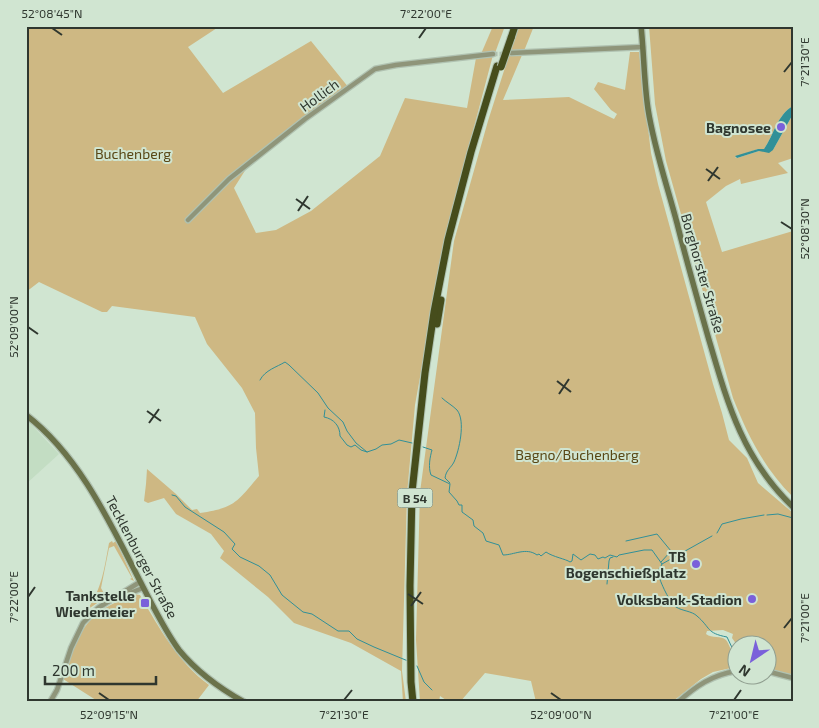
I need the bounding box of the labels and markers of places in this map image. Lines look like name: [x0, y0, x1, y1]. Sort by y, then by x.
place label: Bagnosee: [706, 119, 771, 136]
marker: Bagnosee: [775, 121, 787, 133]
place label: TB Bogenschießplatz: [566, 548, 686, 581]
marker: TB Bogenschießplatz: [690, 558, 702, 570]
place label: Tankstelle Wiedemeier: [55, 587, 135, 620]
place label: Volksbank-Stadion: [617, 591, 742, 608]
marker: Volksbank-Stadion: [746, 593, 758, 605]
marker: Tankstelle Wiedemeier: [139, 597, 151, 609]

